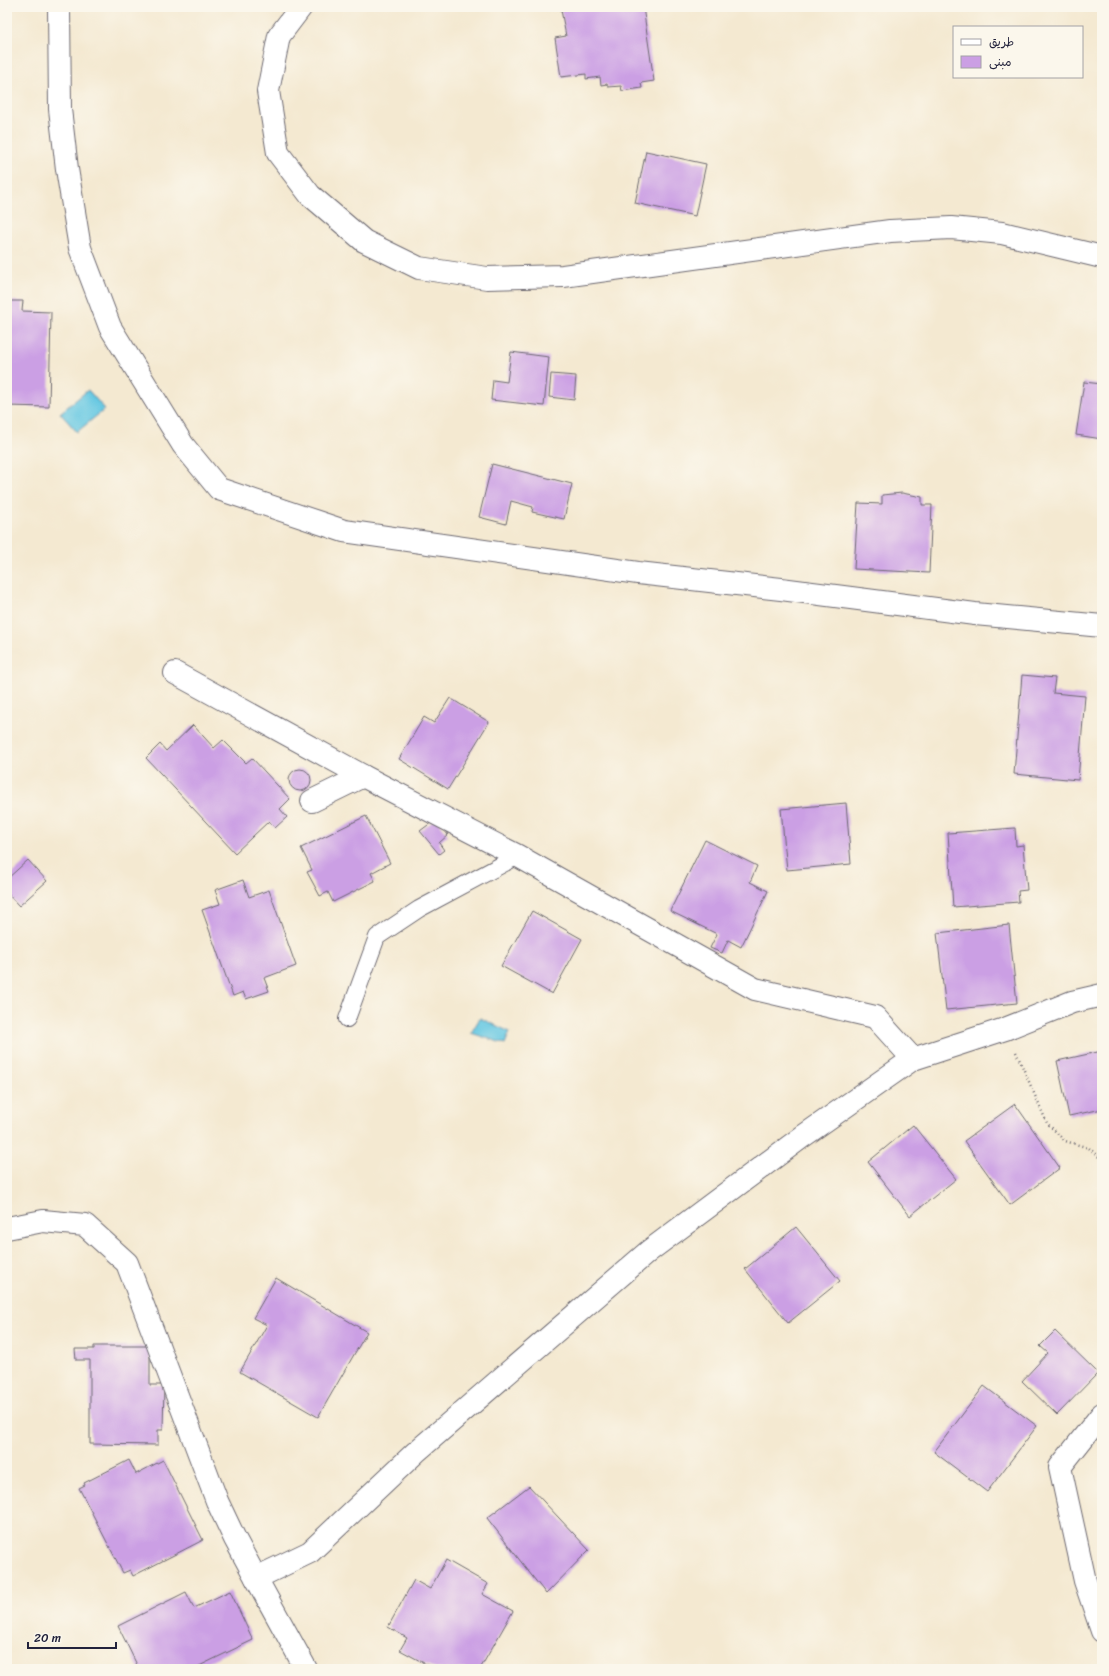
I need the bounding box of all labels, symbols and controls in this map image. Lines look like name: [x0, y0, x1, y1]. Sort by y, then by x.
legend: [953, 26, 1083, 78]
text: طريق: [989, 31, 1014, 53]
text: مبنى: [989, 51, 1012, 73]
scale bar: [28, 1624, 116, 1650]
text: 20 m: [34, 1627, 61, 1649]

